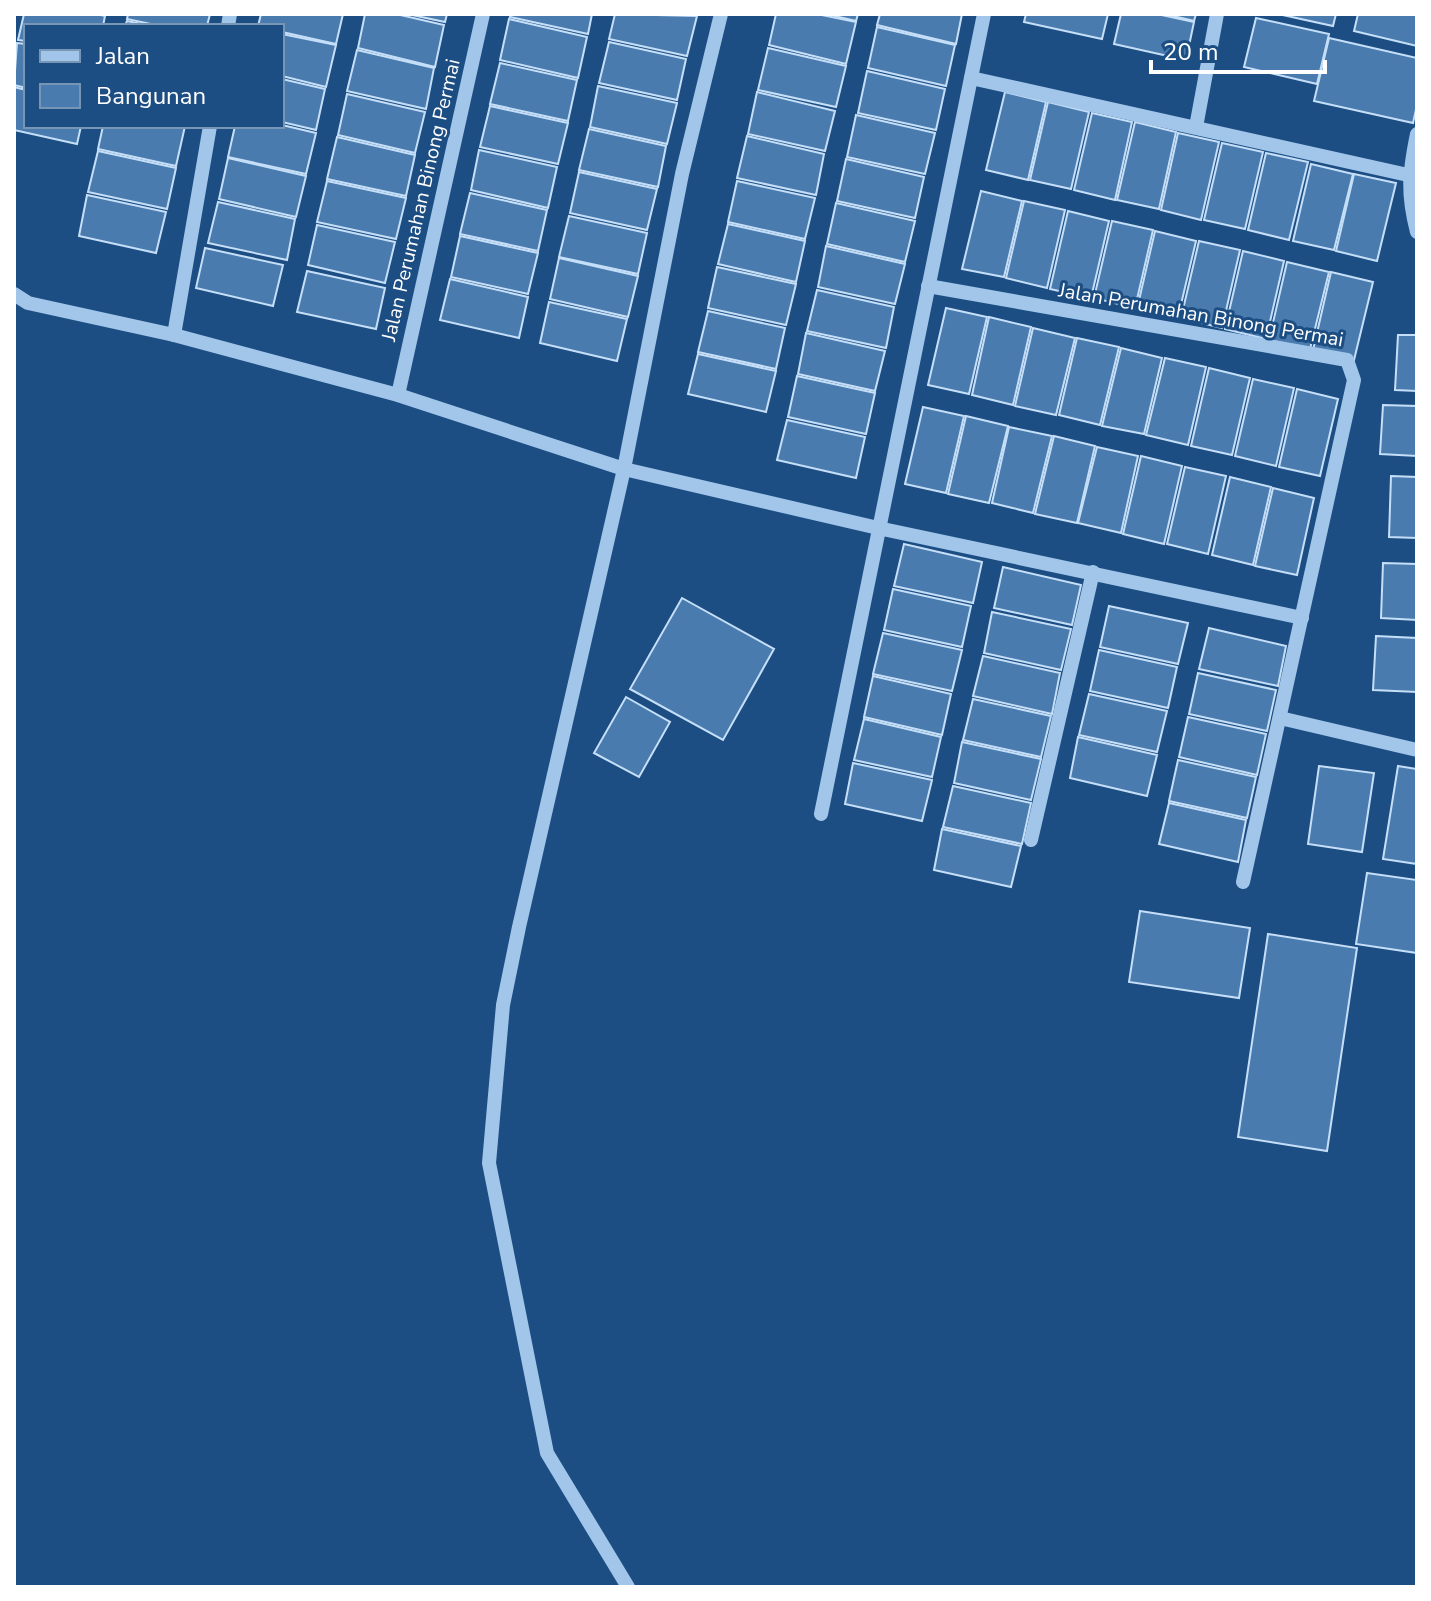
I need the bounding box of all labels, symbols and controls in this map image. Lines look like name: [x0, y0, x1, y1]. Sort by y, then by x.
legend: [24, 24, 284, 128]
scale bar: [1151, 24, 1325, 74]
text: 20 m: [1163, 36, 1219, 68]
text: Jalan: [95, 40, 150, 72]
street label: Jalan Perumahan Binong Permai: [375, 56, 467, 345]
text: Bangunan: [96, 80, 206, 112]
street label: Jalan Perumahan Binong Permai: [1055, 276, 1346, 353]

